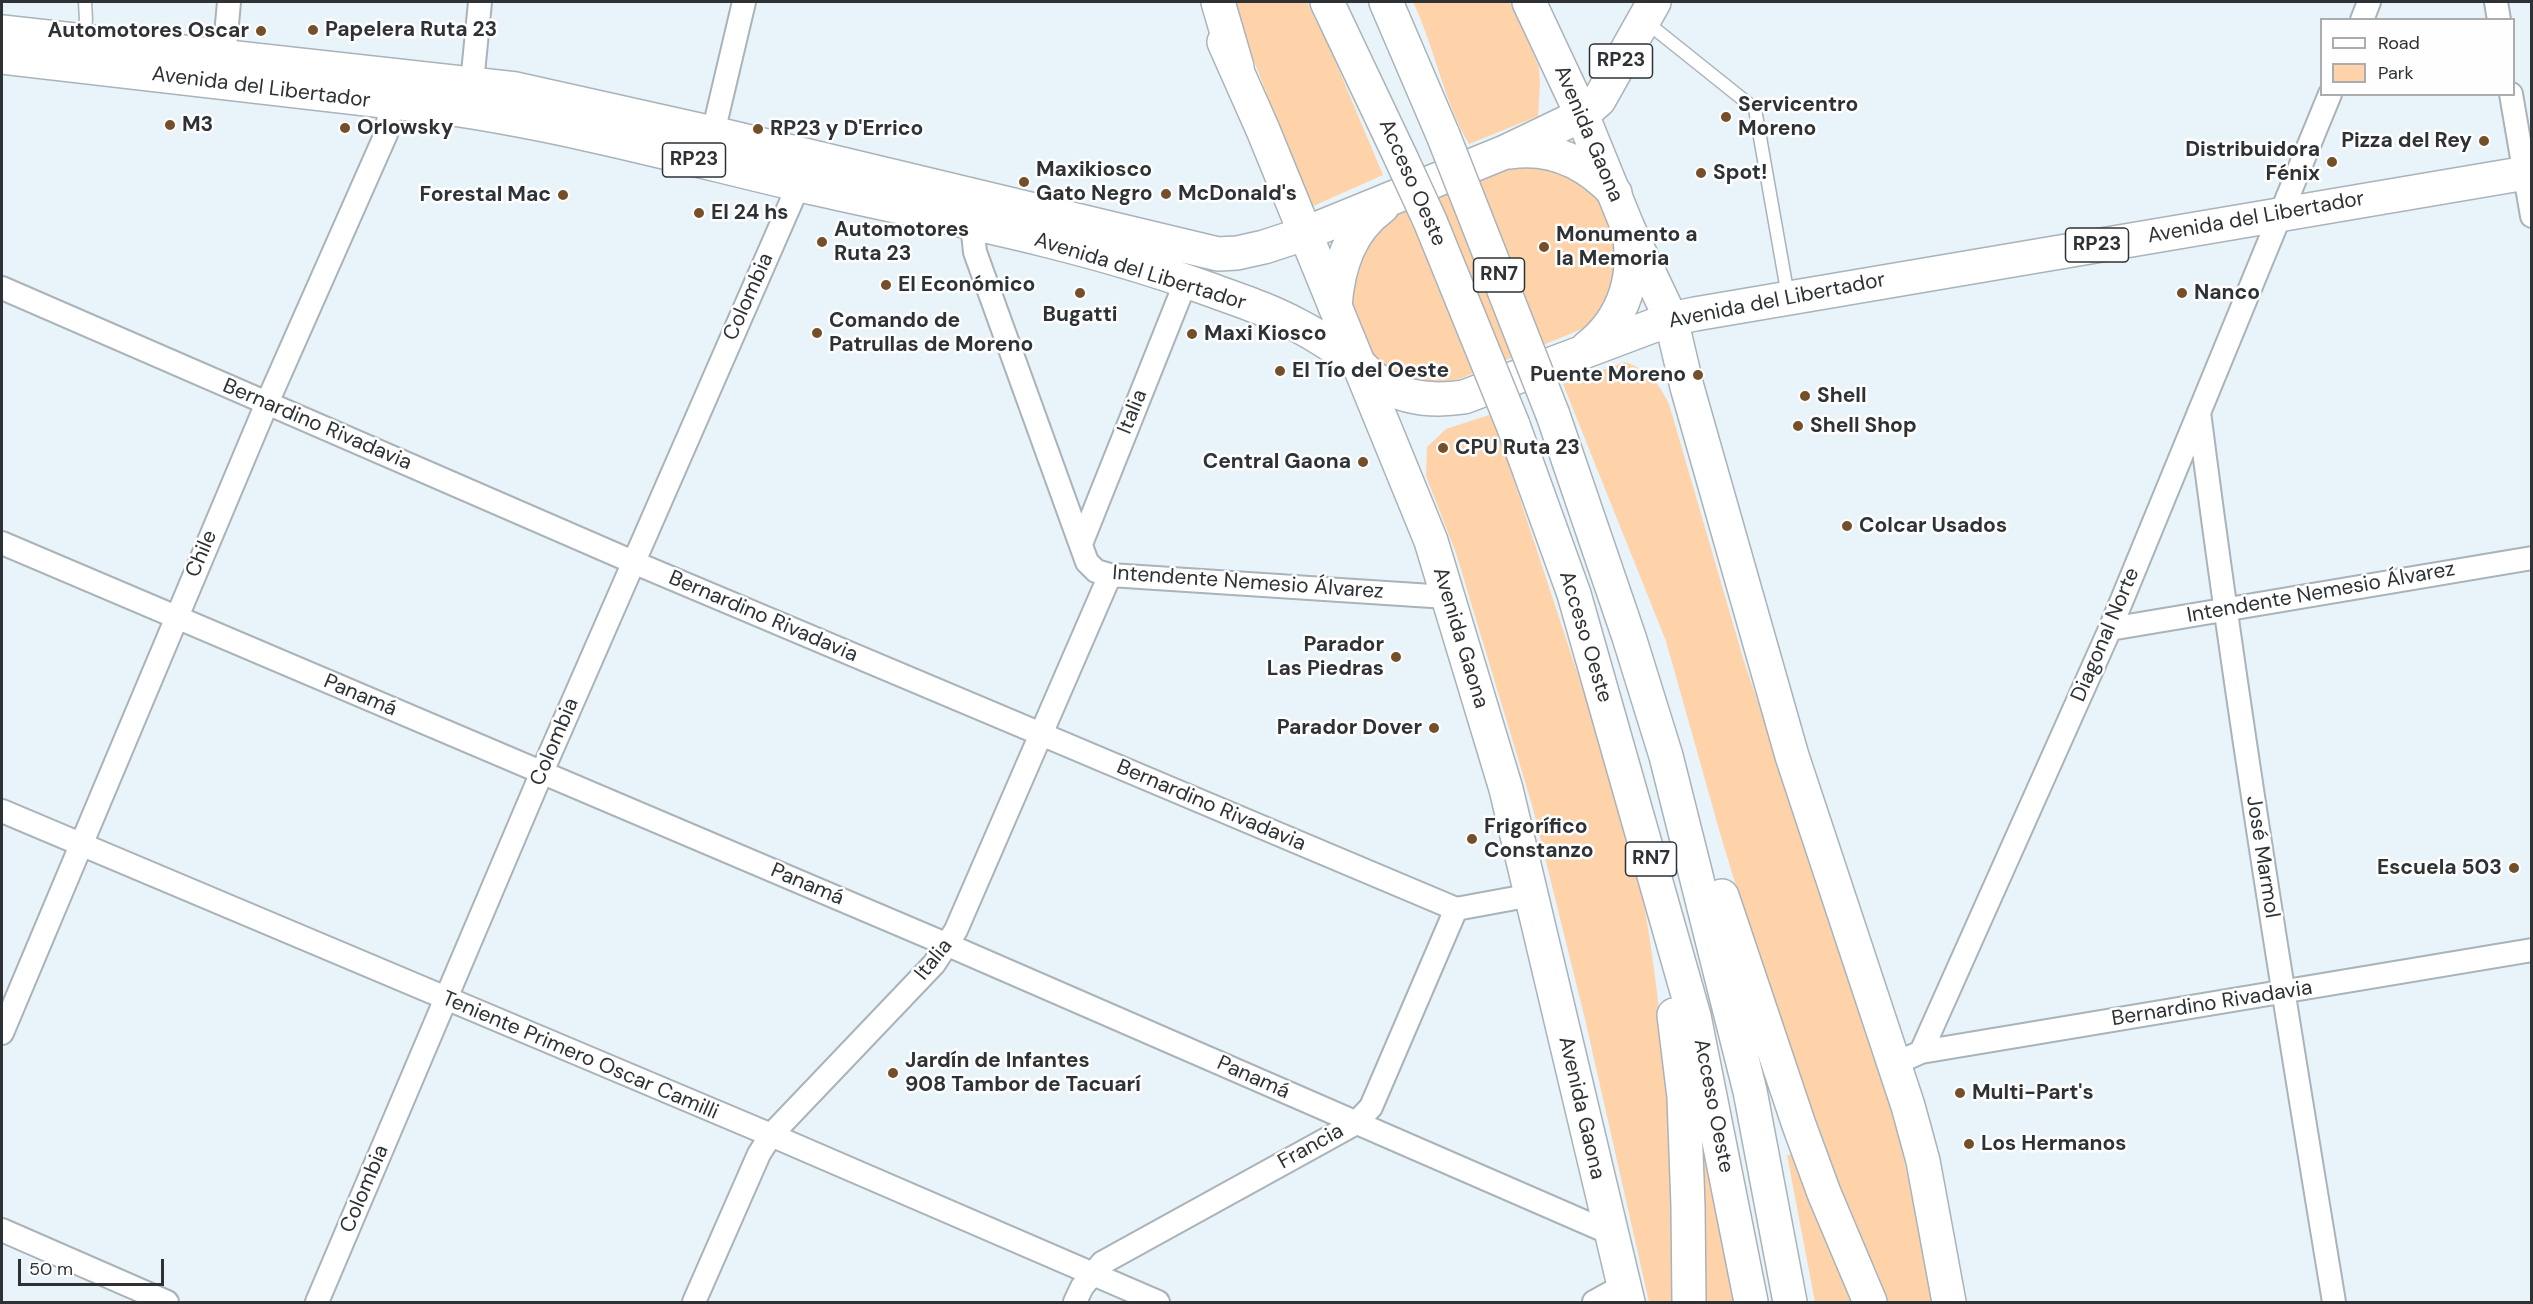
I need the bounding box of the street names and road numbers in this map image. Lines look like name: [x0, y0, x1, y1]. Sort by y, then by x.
road number: RP23: [1590, 44, 1652, 78]
street label: Avenida del Libertador: [150, 62, 372, 114]
street label: Avenida Gaona: [1548, 62, 1628, 206]
street label: Acceso Oeste: [1373, 116, 1451, 250]
road number: RP23: [662, 143, 726, 177]
street label: Avenida del Libertador: [2145, 186, 2367, 250]
street label: Avenida del Libertador: [1031, 228, 1249, 316]
road number: RP23: [2066, 228, 2128, 262]
street label: Colombia: [719, 249, 779, 345]
road number: RN7: [1474, 258, 1524, 292]
street label: Avenida del Libertador: [1667, 268, 1887, 334]
street label: Bernardino Rivadavia: [219, 374, 415, 476]
street label: Italia: [1113, 386, 1153, 438]
street label: Chile: [181, 527, 223, 581]
street label: Intendente Nemesio Álvarez: [2185, 557, 2457, 629]
street label: Intendente Nemesio Álvarez: [1112, 561, 1384, 605]
street label: Diagonal Norte: [2066, 564, 2146, 706]
street label: Avenida Gaona: [1427, 565, 1493, 711]
street label: Bernardino Rivadavia: [665, 566, 861, 668]
street label: Acceso Oeste: [1553, 568, 1617, 706]
street label: Panamá: [320, 669, 400, 723]
street label: Colombia: [525, 694, 585, 790]
street label: Bernardino Rivadavia: [1113, 755, 1309, 857]
street label: José Marmol: [2240, 794, 2284, 920]
road number: RN7: [1626, 842, 1676, 876]
street label: Panamá: [767, 858, 847, 912]
street label: Italia: [910, 934, 958, 986]
street label: Bernardino Rivadavia: [2110, 976, 2314, 1032]
street label: Teniente Primero Oscar Camilli: [438, 986, 722, 1126]
street label: Avenida Gaona: [1552, 1034, 1610, 1182]
street label: Acceso Oeste: [1688, 1037, 1738, 1175]
street label: Panamá: [1213, 1051, 1293, 1105]
street label: Francia: [1274, 1119, 1348, 1175]
street label: Colombia: [335, 1141, 395, 1237]

